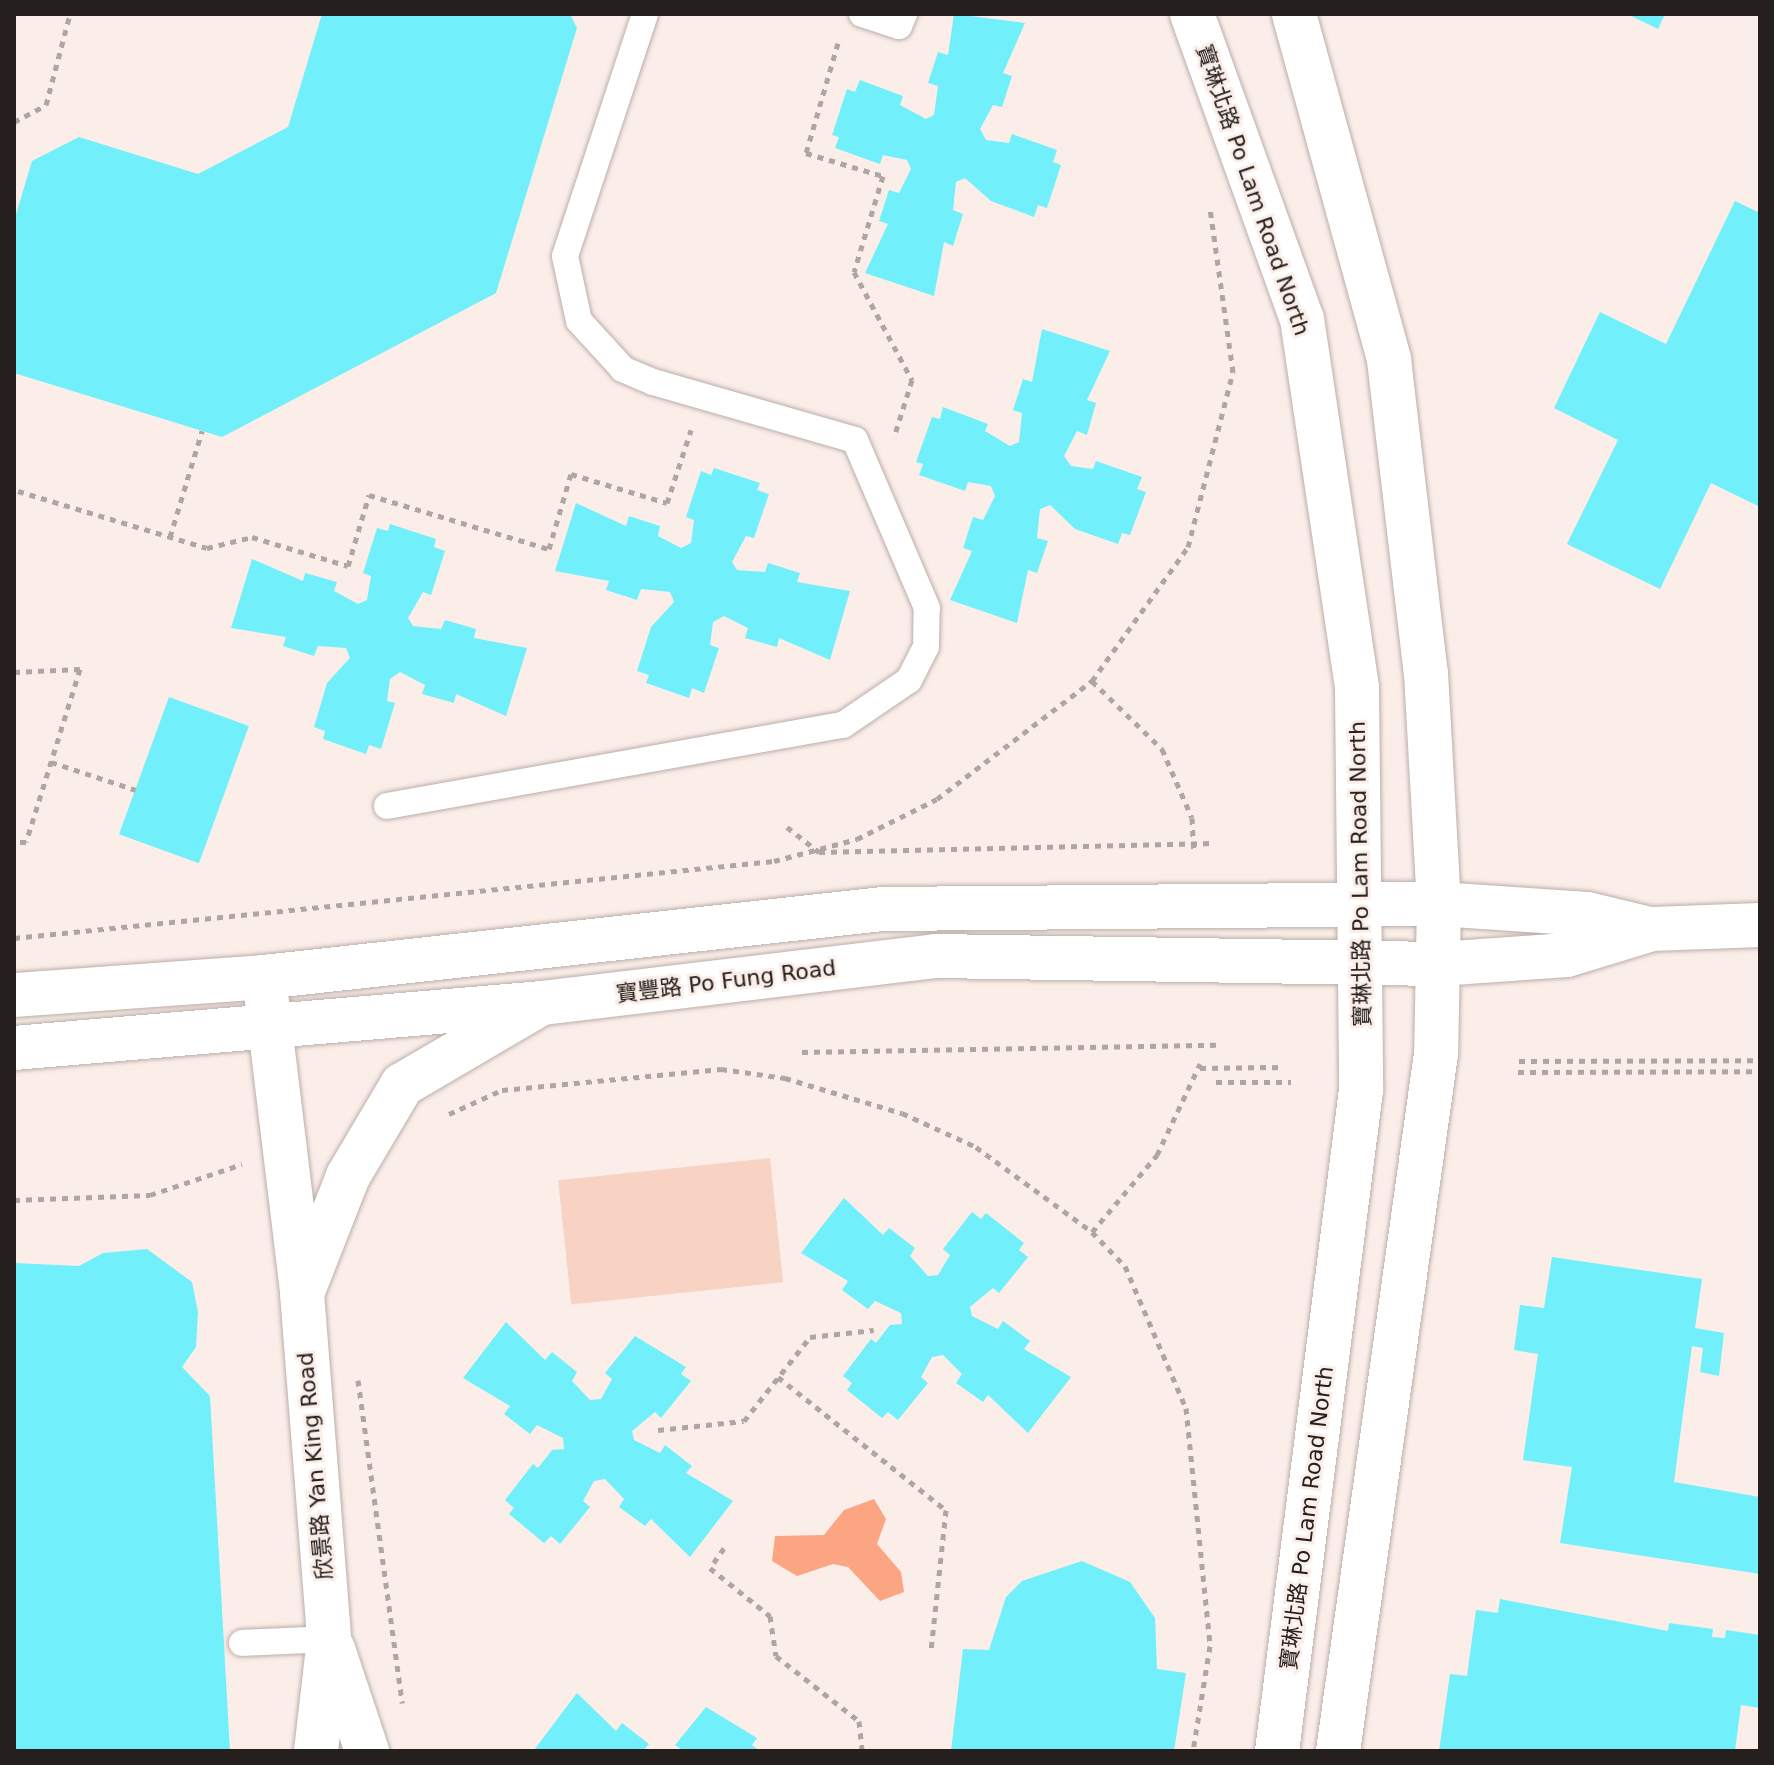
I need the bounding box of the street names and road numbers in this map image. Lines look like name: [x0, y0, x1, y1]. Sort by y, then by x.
street label: 寶琳北路 Po Lam Road North: [1191, 41, 1315, 339]
street label: 寶琳北路 Po Lam Road North: [1344, 721, 1376, 1027]
street label: 寶豐路 Po Fung Road: [615, 954, 837, 1008]
street label: 欣景路 Yan King Road: [292, 1351, 338, 1581]
street label: 寶琳北路 Po Lam Road North: [1275, 1365, 1339, 1671]

